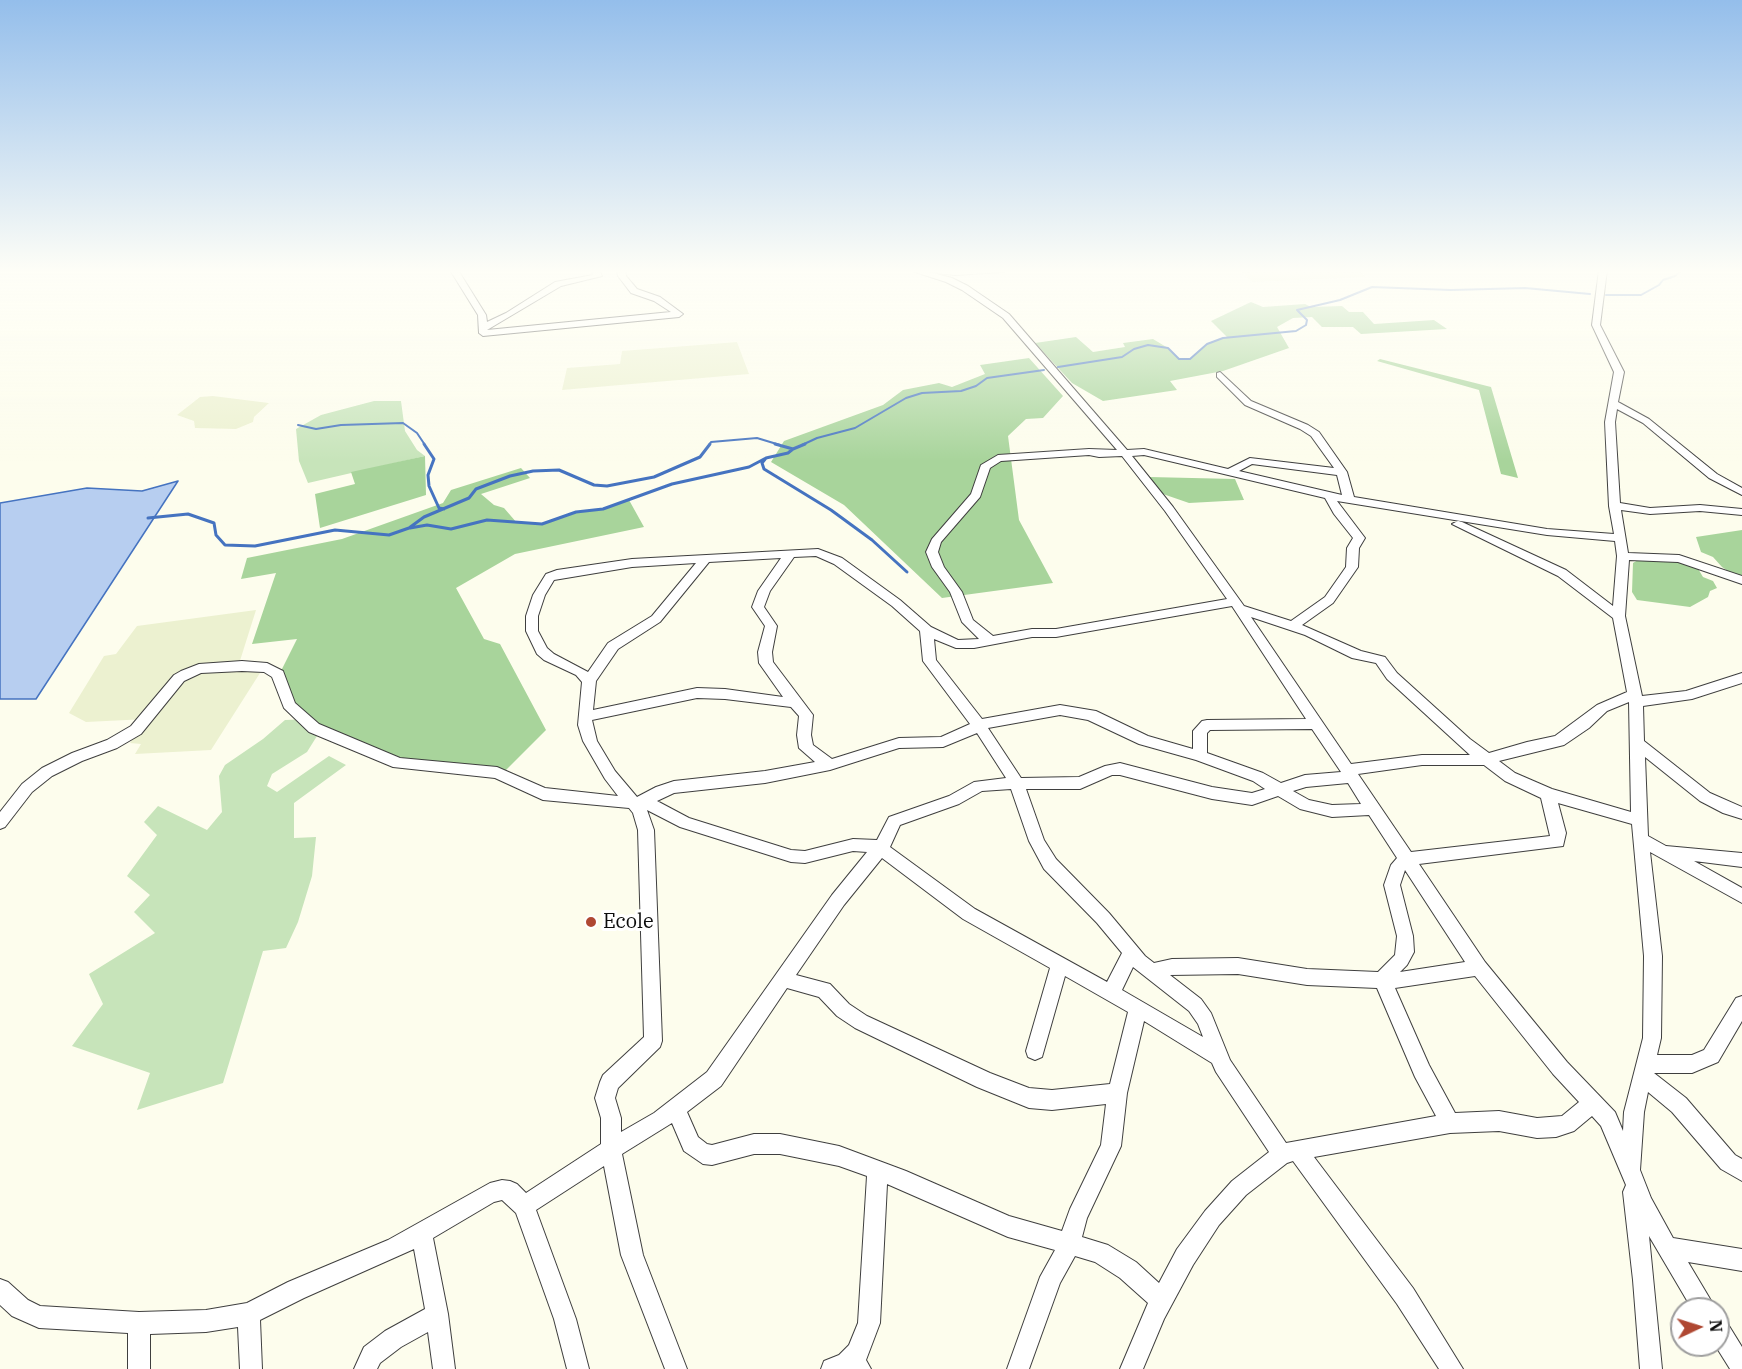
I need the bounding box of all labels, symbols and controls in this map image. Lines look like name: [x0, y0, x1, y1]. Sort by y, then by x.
place label: Ecole: [603, 910, 654, 934]
marker: Ecole: [584, 915, 598, 929]
north arrow: [1670, 1297, 1730, 1357]
text: N: [1706, 1319, 1726, 1333]

